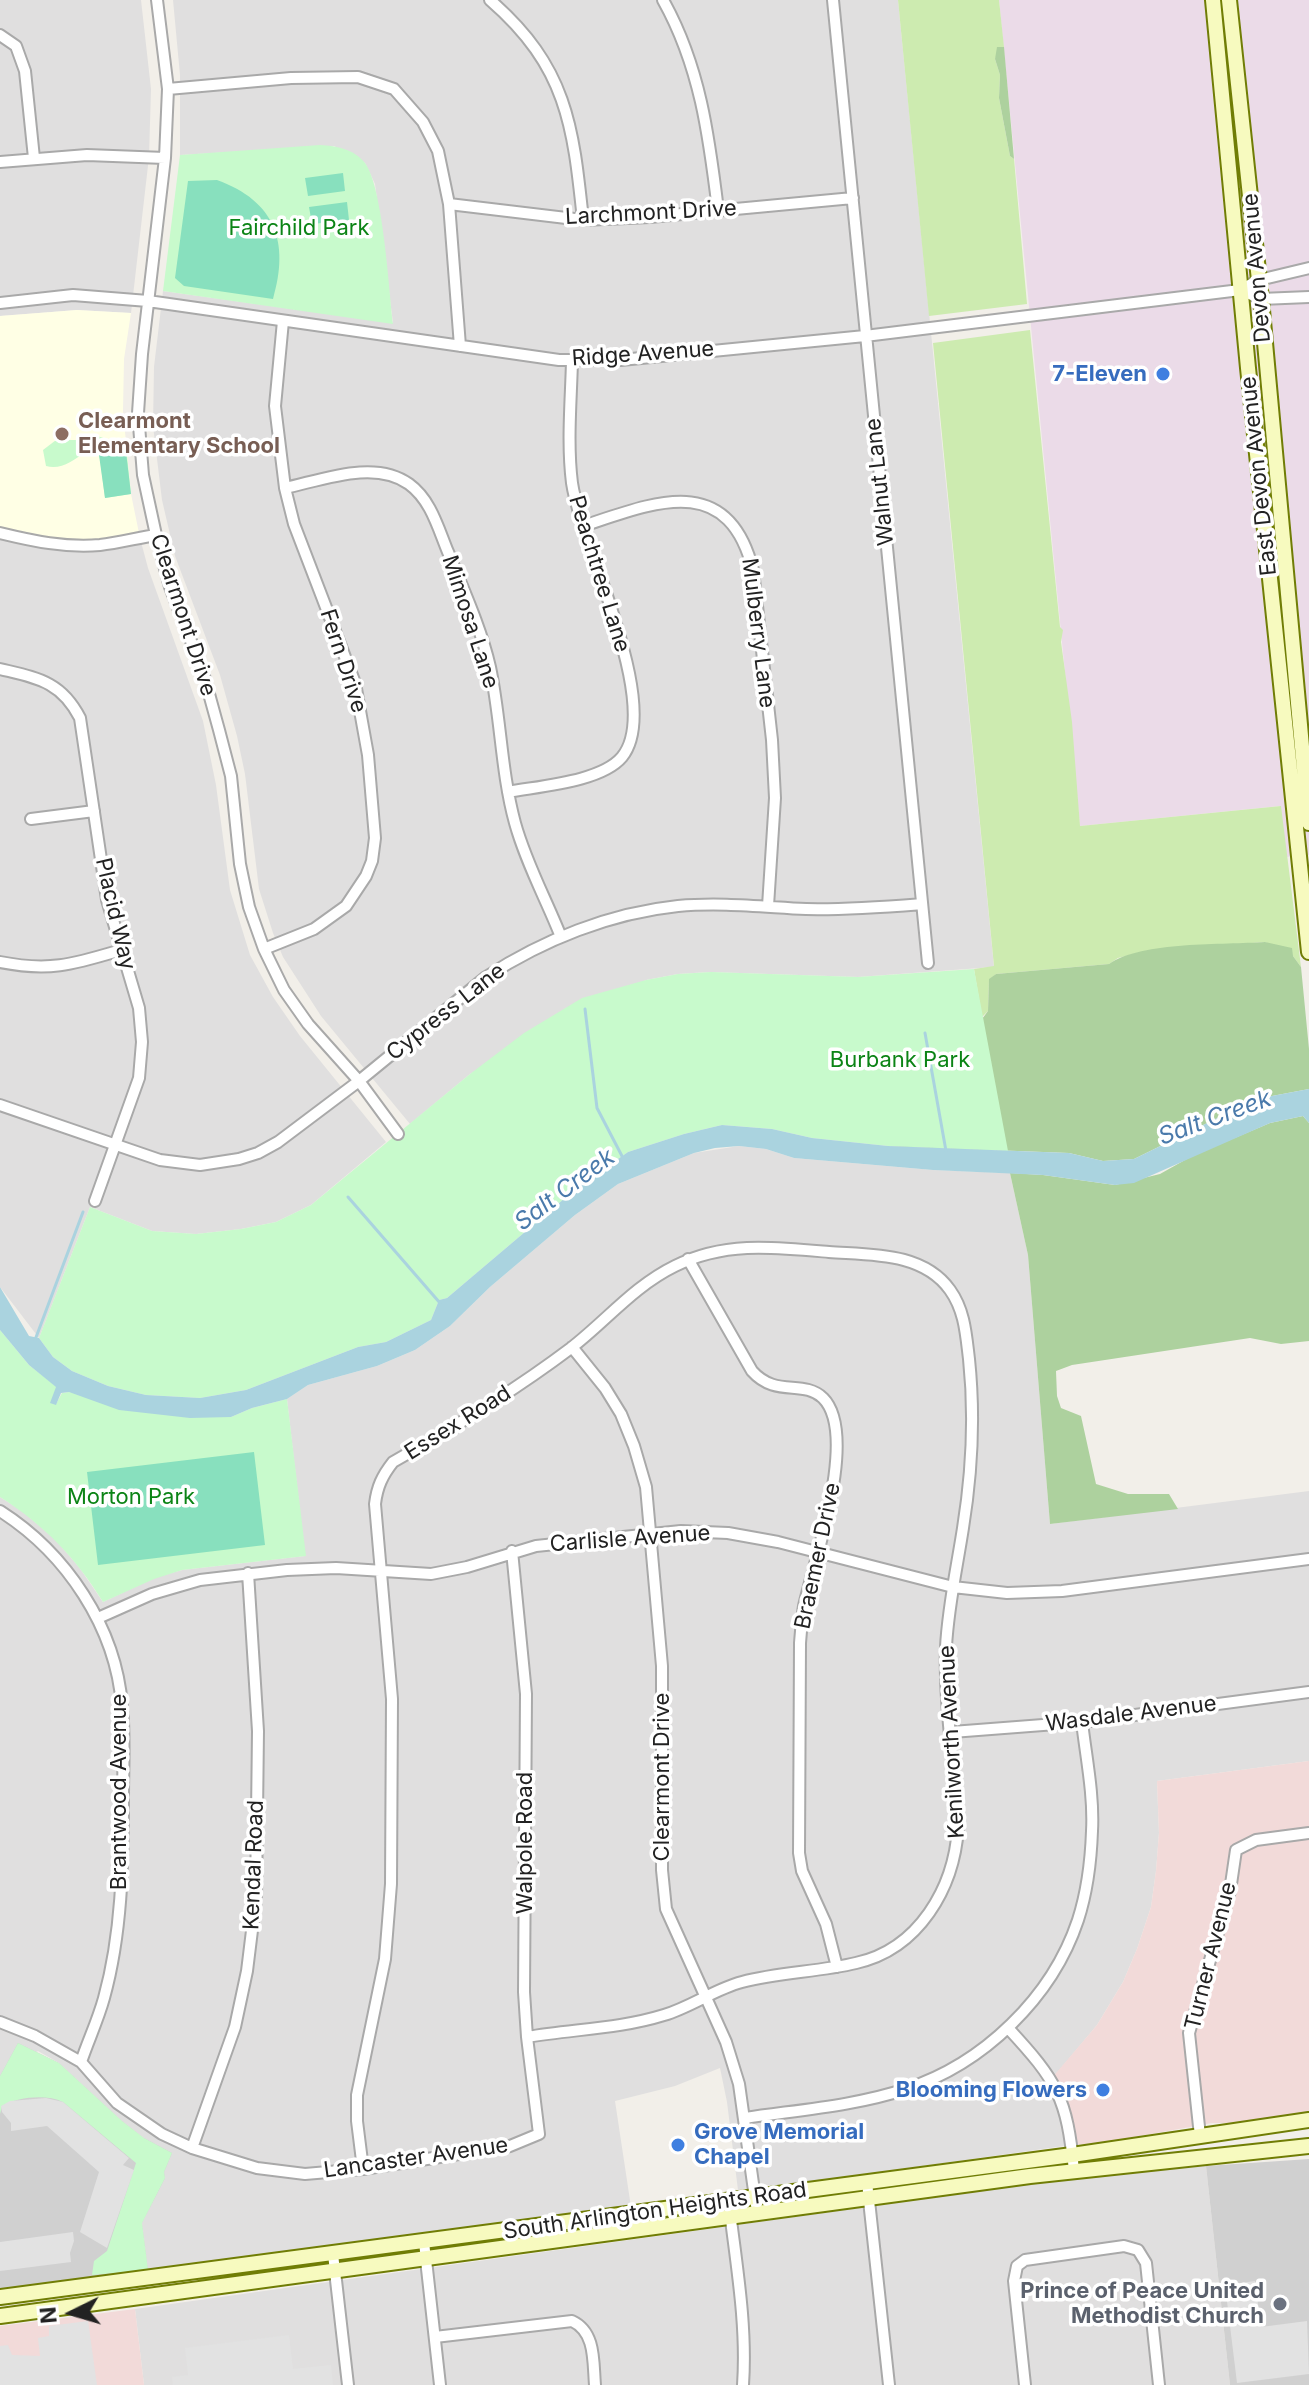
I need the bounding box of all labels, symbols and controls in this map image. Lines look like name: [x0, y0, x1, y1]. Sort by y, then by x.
street label: Devon Avenue: [1237, 192, 1277, 344]
street label: Larchmont Drive: [565, 195, 737, 231]
park label: Fairchild Park: [228, 215, 370, 241]
street label: Ridge Avenue: [571, 336, 715, 372]
place label: 7-Eleven: [1052, 361, 1147, 387]
marker: 7-Eleven: [1154, 365, 1172, 383]
street label: East Devon Avenue: [1235, 375, 1283, 577]
place label: Clearmont Elementary School: [78, 408, 280, 460]
street label: Walnut Lane: [860, 417, 900, 547]
marker: Clearmont Elementary School: [53, 425, 71, 443]
street label: Peachtree Lane: [563, 492, 635, 656]
street label: Clearmont Drive: [144, 531, 222, 699]
street label: Mimosa Lane: [436, 552, 504, 692]
street label: Mulberry Lane: [736, 556, 780, 710]
street label: Fern Drive: [314, 606, 372, 716]
street label: Placid Way: [89, 855, 141, 973]
street label: Cypress Lane: [382, 958, 510, 1066]
park label: Burbank Park: [830, 1047, 970, 1073]
water label: Salt Creek: [1155, 1084, 1275, 1152]
water label: Salt Creek: [509, 1143, 621, 1237]
street label: Essex Road: [400, 1380, 516, 1466]
street label: Braemer Drive: [790, 1480, 846, 1632]
park label: Morton Park: [67, 1484, 195, 1510]
street label: Carlisle Avenue: [549, 1520, 711, 1558]
street label: Kenilworth Avenue: [934, 1645, 970, 1839]
street label: Wasdale Avenue: [1044, 1690, 1218, 1738]
street label: Clearmont Drive: [649, 1693, 675, 1861]
street label: Brantwood Avenue: [106, 1694, 132, 1890]
street label: Walpole Road: [512, 1772, 538, 1914]
street label: Kendal Road: [239, 1800, 269, 1930]
street label: Turner Avenue: [1180, 1879, 1242, 2033]
place label: Blooming Flowers: [896, 2077, 1087, 2103]
marker: Blooming Flowers: [1094, 2081, 1112, 2099]
place label: Grove Memorial Chapel: [694, 2119, 864, 2170]
street label: Lancaster Avenue: [322, 2132, 510, 2184]
marker: Grove Memorial Chapel: [669, 2136, 687, 2154]
street label: South Arlington Heights Road: [502, 2177, 808, 2245]
north arrow: [32, 2273, 112, 2353]
place label: Prince of Peace United Methodist Church: [1020, 2278, 1264, 2330]
marker: Prince of Peace United Methodist Church: [1271, 2295, 1289, 2313]
text: N: [34, 2306, 62, 2325]

